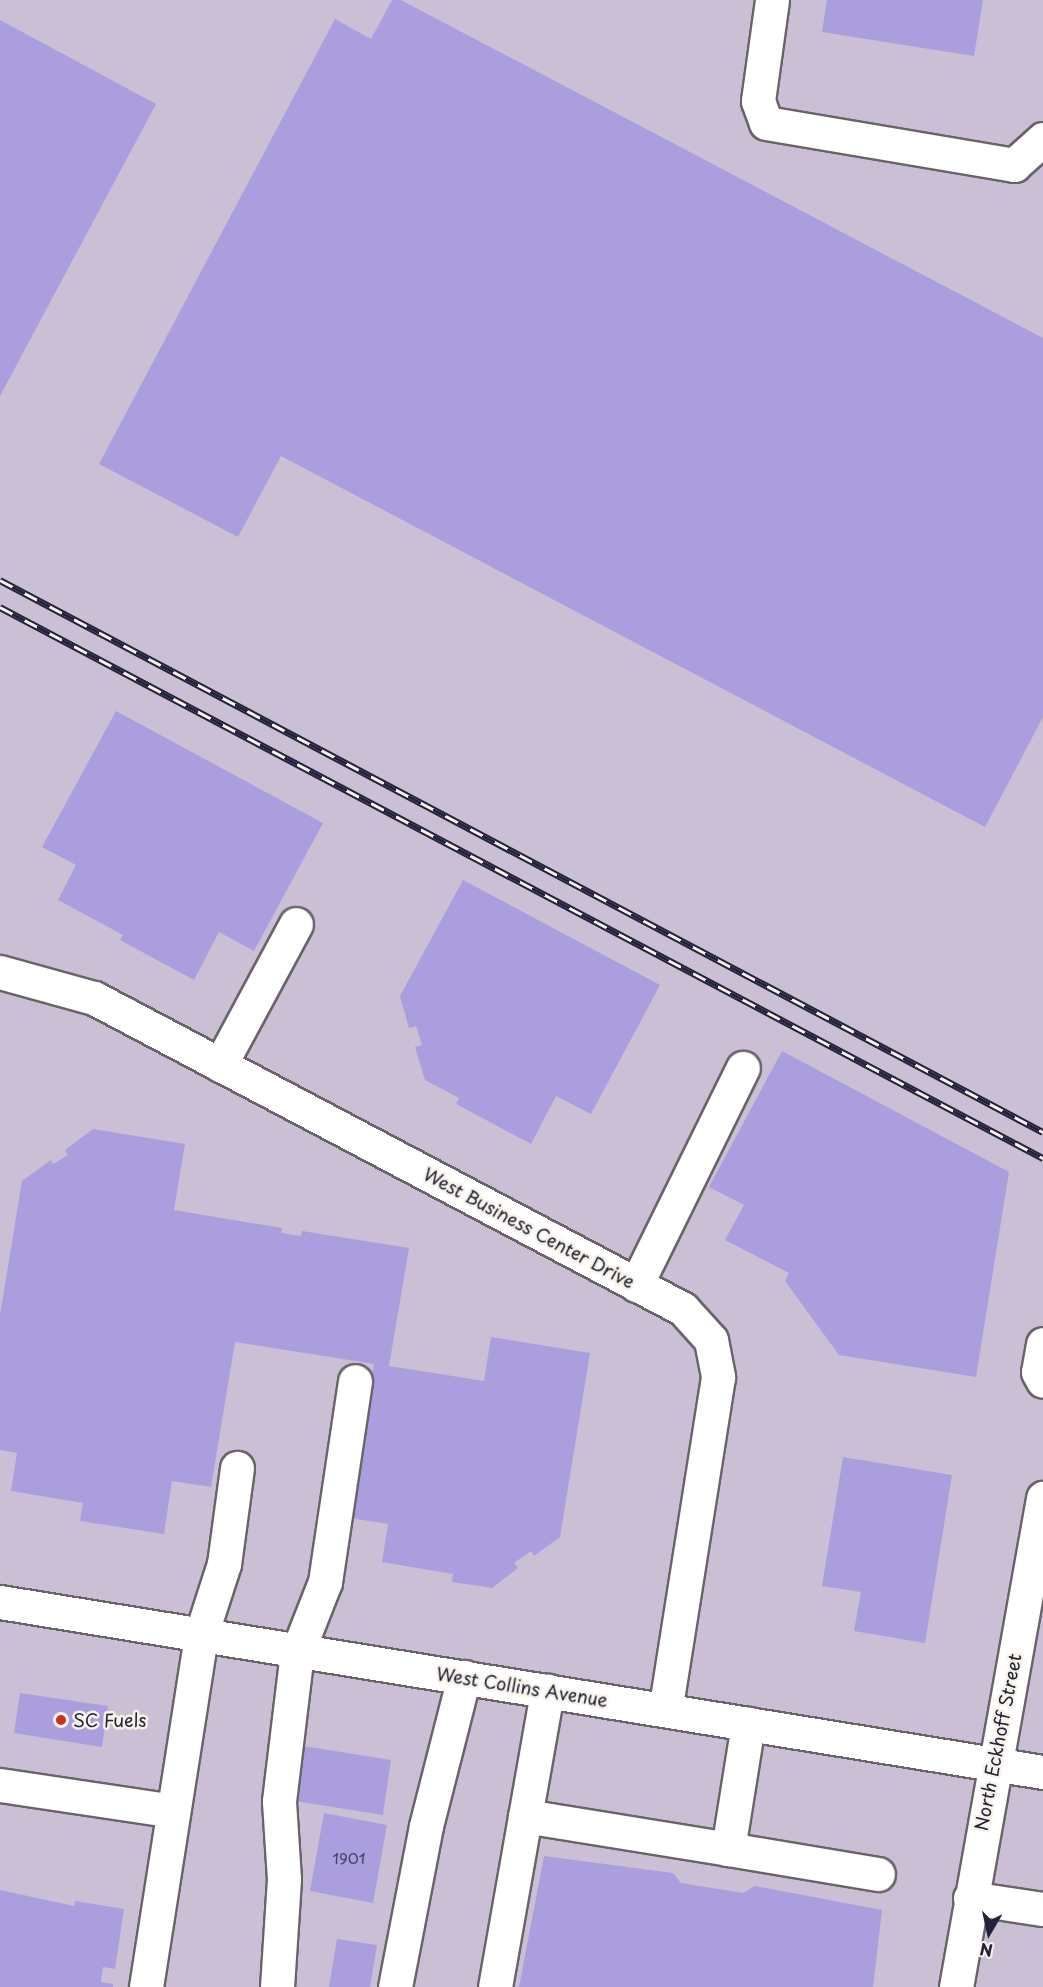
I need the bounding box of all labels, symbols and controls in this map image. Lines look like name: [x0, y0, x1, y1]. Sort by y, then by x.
street label: West Business Center Drive: [419, 1162, 639, 1294]
street label: North Eckhoff Street: [970, 1651, 1026, 1833]
street label: West Collins Avenue: [435, 1663, 609, 1711]
place label: SC Fuels: [73, 1709, 147, 1731]
marker: SC Fuels: [54, 1713, 68, 1727]
house number: 1901: [333, 1849, 365, 1867]
north arrow: [959, 1903, 1019, 1963]
text: N: [978, 1938, 994, 1964]

